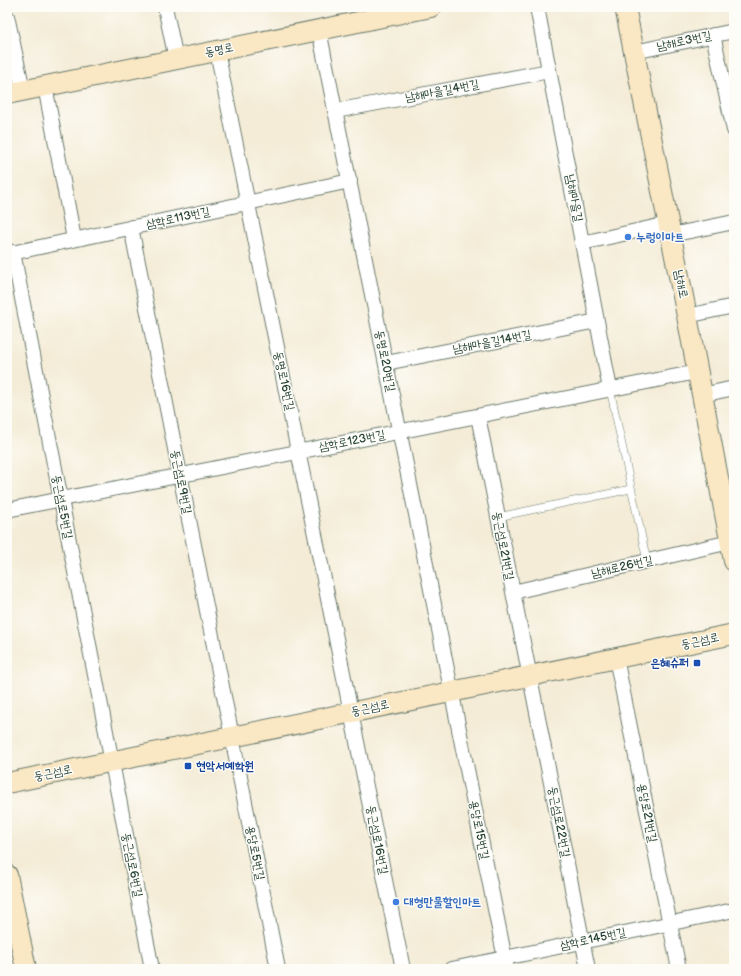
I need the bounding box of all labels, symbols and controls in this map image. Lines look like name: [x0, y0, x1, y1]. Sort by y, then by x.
street label: 남해로3번길: [655, 28, 713, 54]
street label: 동명로: [203, 40, 235, 60]
street label: 남해마을길4번길: [404, 76, 481, 106]
street label: 남해마을길: [562, 173, 586, 223]
street label: 삼학로113번길: [145, 204, 212, 232]
place label: 누렁이마트: [636, 230, 685, 245]
marker: 누렁이마트: [623, 232, 633, 242]
street label: 남해로: [671, 268, 691, 300]
street label: 남해마을길14번길: [452, 327, 533, 357]
street label: 동명로20번길: [372, 329, 398, 393]
street label: 동명로16번길: [270, 350, 298, 412]
street label: 삼학로123번길: [318, 427, 387, 455]
street label: 둥근섬로9번길: [167, 449, 195, 516]
street label: 둥근섬로5번길: [48, 474, 76, 541]
street label: 둥근섬로21번길: [489, 510, 517, 582]
street label: 남해로26번길: [590, 553, 655, 581]
street label: 둥근섬로: [680, 630, 720, 652]
place label: 은혜슈퍼: [650, 656, 689, 671]
marker: 은혜슈퍼: [692, 658, 702, 668]
street label: 둥근섬로: [350, 697, 390, 719]
place label: 현악서예학원: [196, 759, 254, 774]
marker: 현악서예학원: [183, 761, 193, 771]
street label: 둥근섬로: [33, 762, 73, 784]
street label: 용당로21번길: [634, 782, 660, 844]
street label: 둥근섬로22번길: [545, 785, 573, 859]
street label: 용당로15번길: [466, 799, 492, 861]
street label: 둥근섬로16번길: [363, 804, 391, 876]
street label: 용당로5번길: [242, 824, 268, 882]
street label: 둥근섬로6번길: [118, 832, 146, 899]
place label: 대형만물할인마트: [403, 895, 482, 910]
marker: 대형만물할인마트: [391, 897, 401, 907]
street label: 삼학로145번길: [559, 925, 628, 953]

